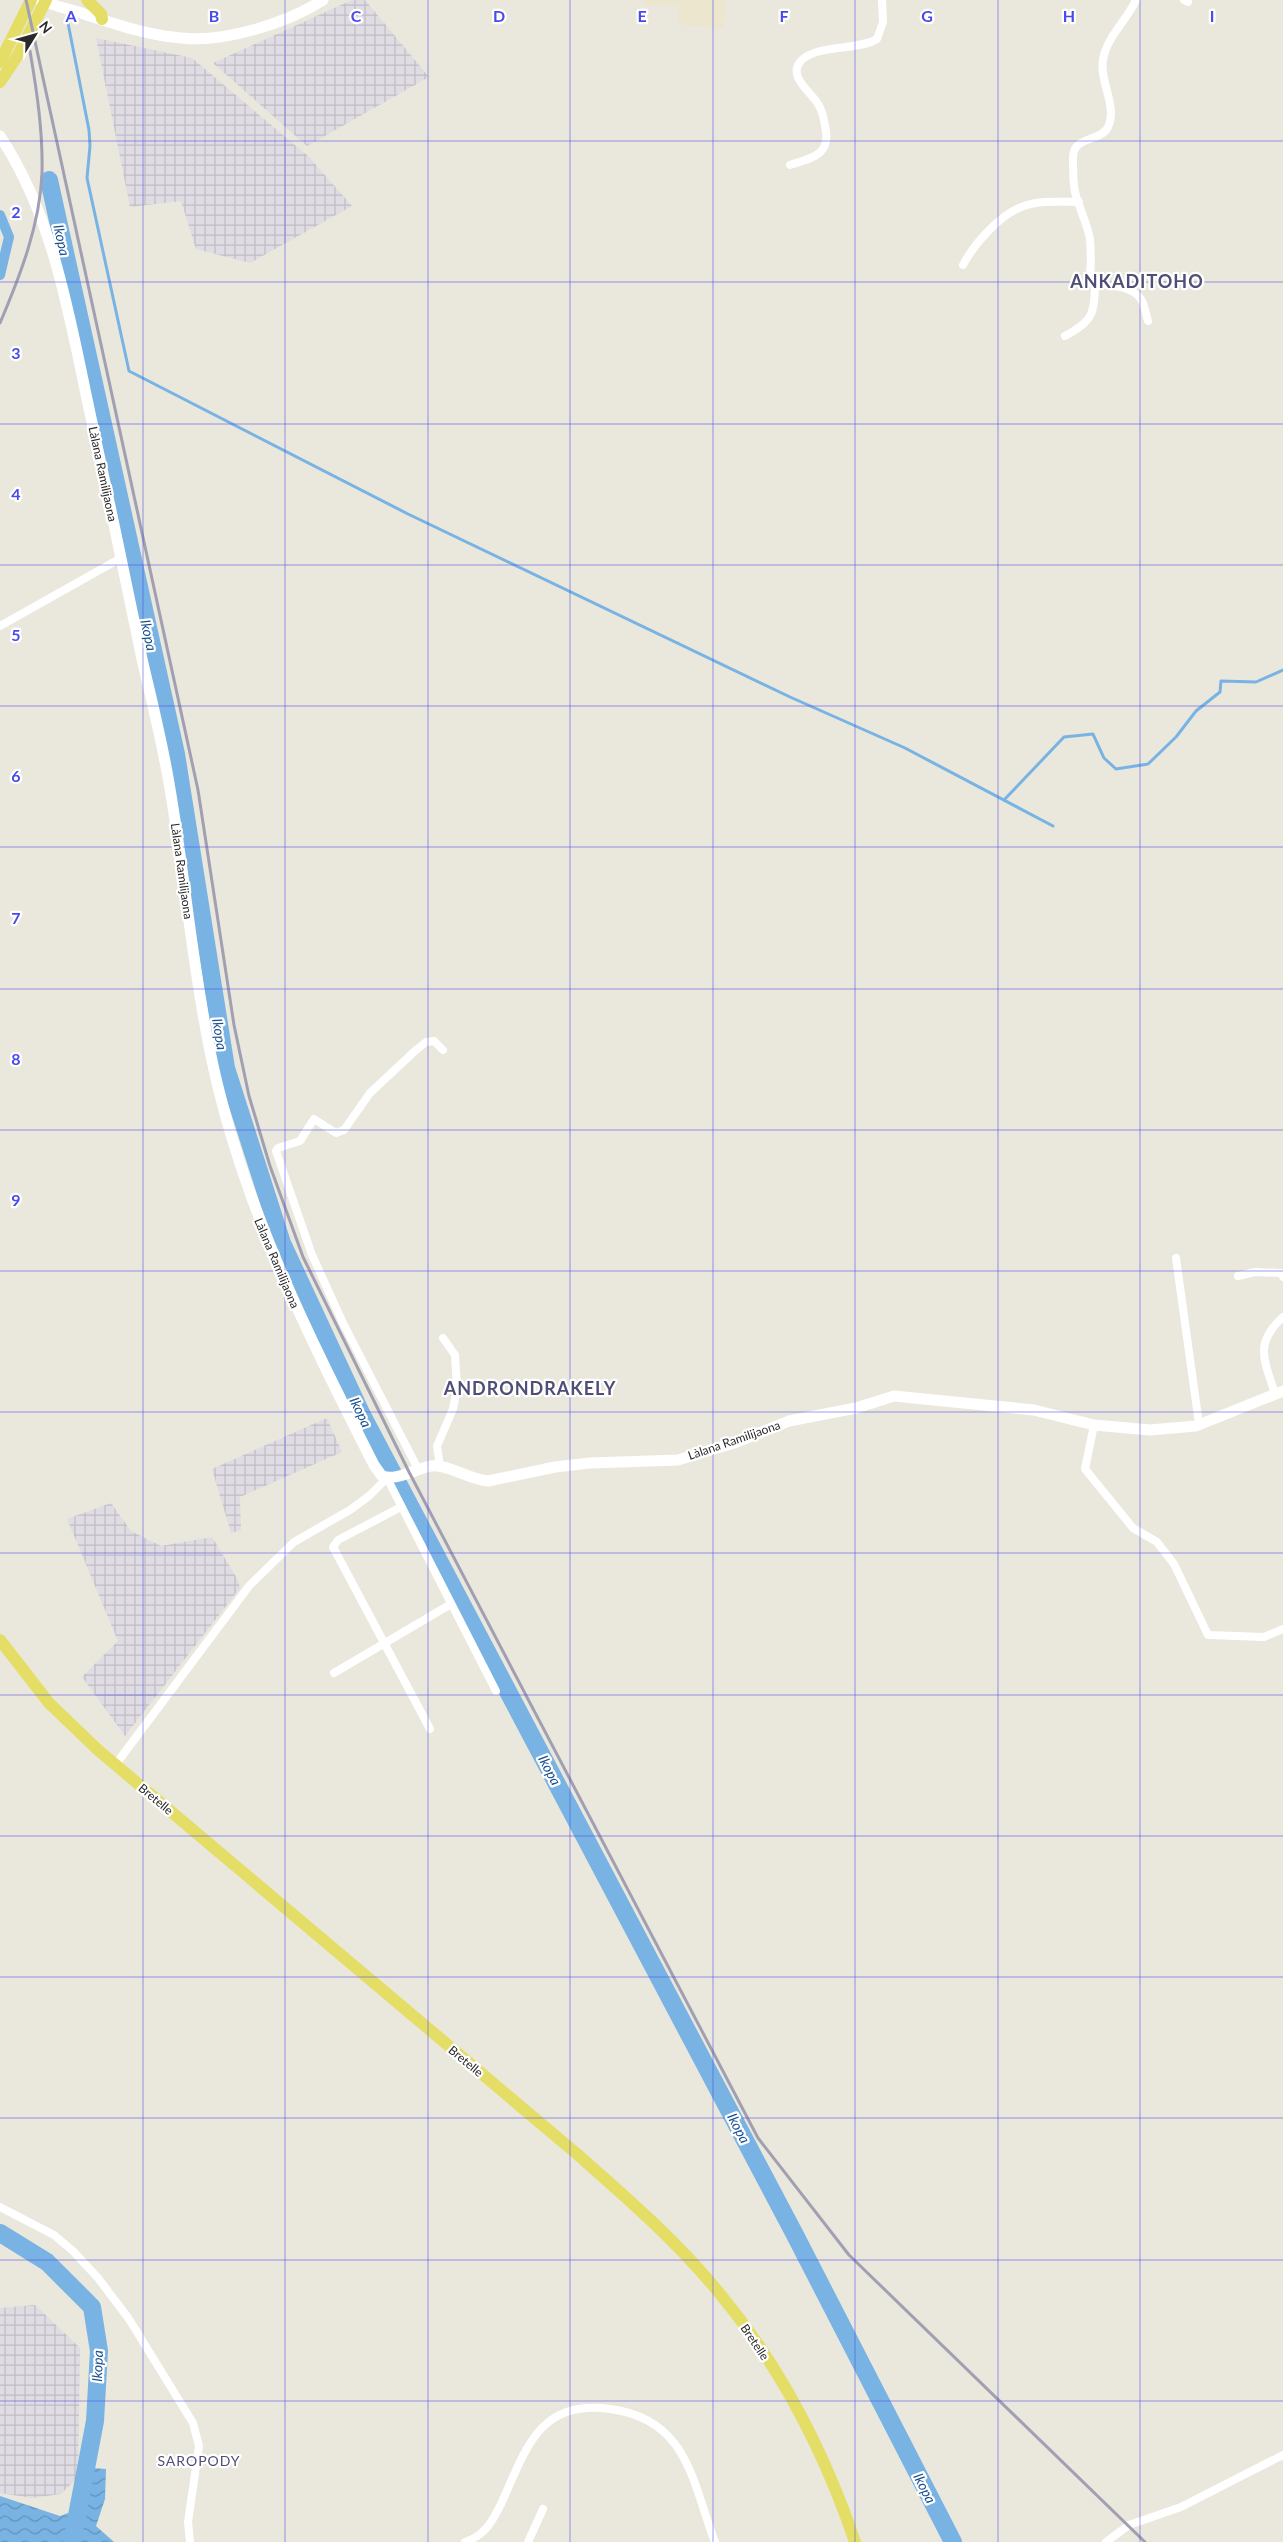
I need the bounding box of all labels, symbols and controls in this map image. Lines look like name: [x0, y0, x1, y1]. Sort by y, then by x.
text: A: [64, 6, 77, 25]
text: B: [209, 6, 219, 25]
text: C: [351, 6, 362, 25]
text: D: [493, 6, 505, 25]
text: E: [637, 6, 647, 25]
text: F: [779, 6, 789, 25]
text: G: [921, 6, 933, 25]
text: H: [1063, 6, 1075, 25]
text: I: [1210, 6, 1214, 25]
north arrow: [10, 10, 60, 60]
text: N: [36, 17, 56, 36]
text: 2: [11, 202, 21, 221]
water label: Ikopa: [50, 223, 74, 257]
district label: ANKADITOHO: [1069, 270, 1204, 292]
text: 3: [11, 343, 21, 362]
street label: Làlana Ramilijaona: [86, 425, 120, 523]
text: 4: [11, 484, 21, 503]
water label: Ikopa: [137, 618, 161, 652]
text: 5: [11, 625, 21, 644]
text: 6: [11, 766, 21, 785]
street label: Làlana Ramilijaona: [168, 822, 196, 920]
text: 7: [11, 908, 21, 927]
water label: Ikopa: [209, 1017, 231, 1051]
text: 8: [11, 1049, 21, 1068]
text: 9: [11, 1190, 21, 1209]
street label: Làlana Ramilijaona: [251, 1216, 303, 1311]
district label: ANDRONDRAKELY: [443, 1377, 616, 1399]
water label: Ikopa: [346, 1394, 376, 1430]
street label: Làlana Ramilijaona: [686, 1417, 782, 1463]
water label: Ikopa: [535, 1752, 565, 1788]
street label: Bretelle: [136, 1780, 176, 1818]
street label: Bretelle: [446, 2042, 486, 2080]
water label: Ikopa: [724, 2110, 754, 2146]
street label: Bretelle: [737, 2321, 773, 2363]
water label: Ikopa: [88, 2350, 106, 2382]
district label: SAROPODY: [157, 2452, 241, 2469]
water label: Ikopa: [910, 2470, 940, 2506]

